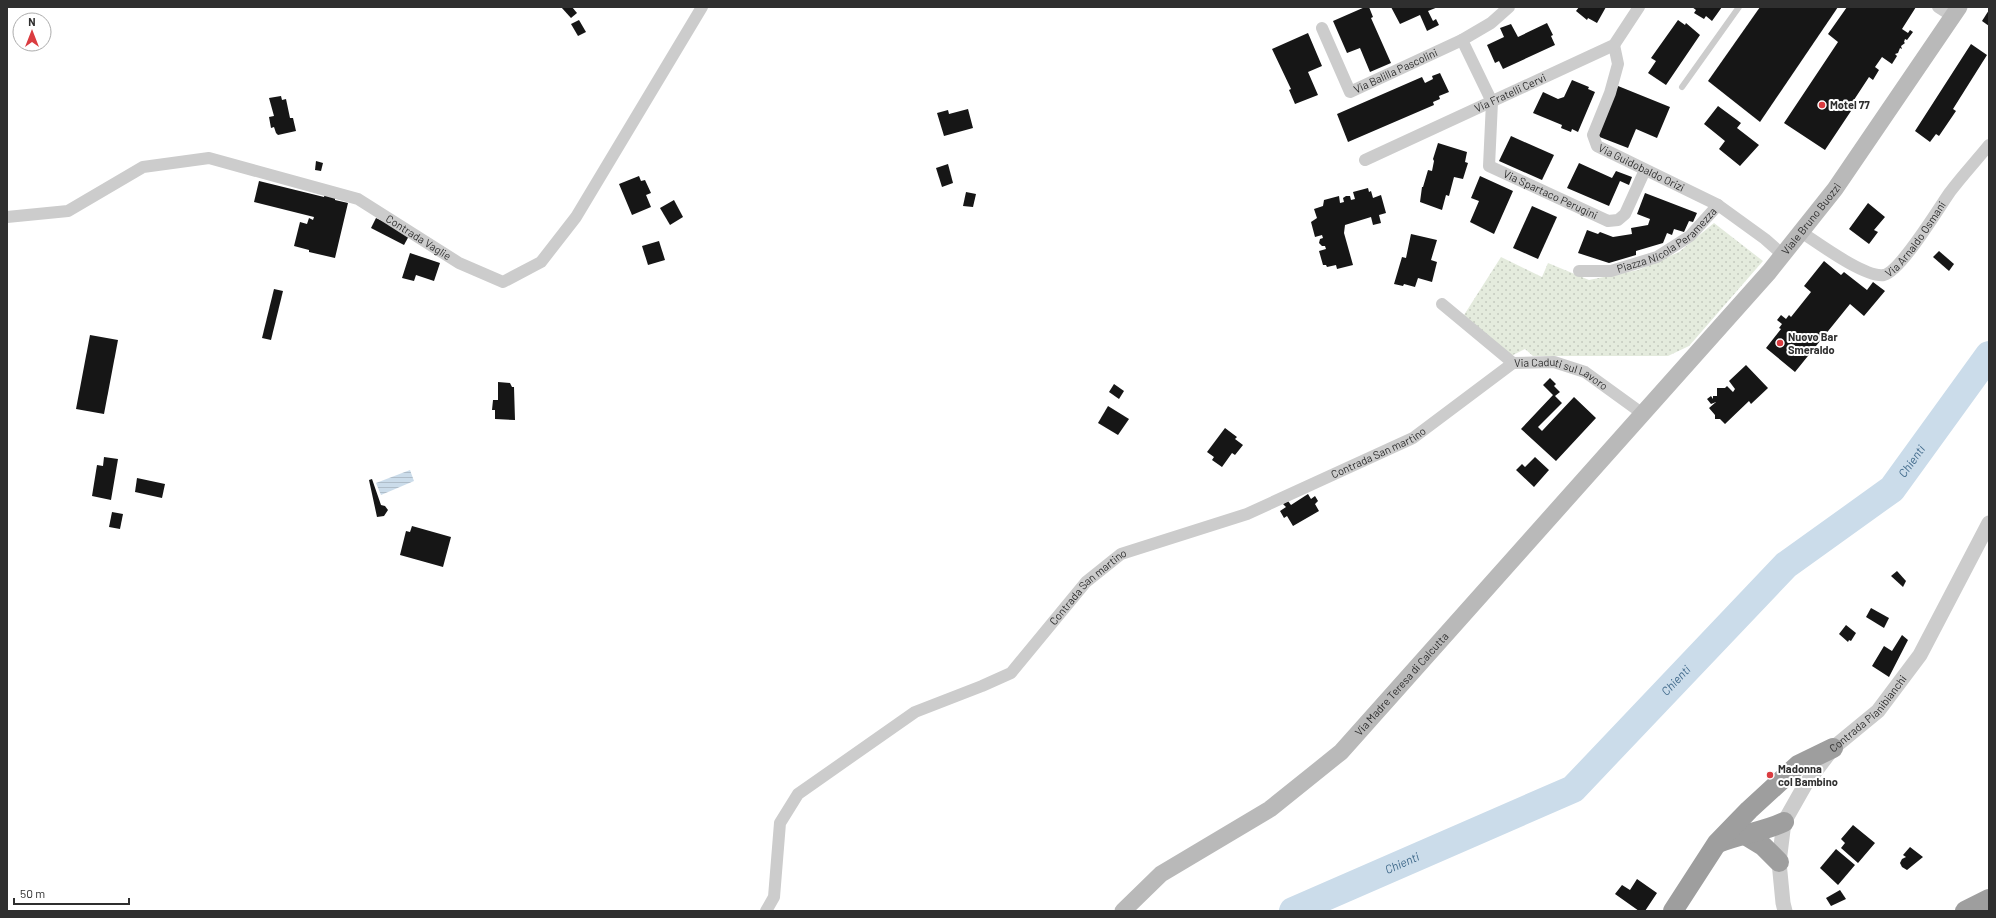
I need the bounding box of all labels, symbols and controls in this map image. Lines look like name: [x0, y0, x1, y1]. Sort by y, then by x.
north arrow: [12, 12, 52, 52]
text: N: [28, 15, 36, 28]
street label: Via Balilla Pascolini: [1351, 45, 1439, 95]
street label: Via Fratelli Cervi: [1472, 70, 1548, 115]
place label: Motel 77: [1830, 98, 1870, 111]
marker: Motel 77: [1817, 100, 1827, 110]
street label: Via Guidobaldo Orizi: [1596, 141, 1687, 194]
street label: Via Spartaco Perugini: [1501, 167, 1600, 221]
street label: Viale Bruno Buozzi: [1778, 180, 1843, 257]
street label: Via Arnaldo Osmani: [1882, 198, 1948, 279]
street label: Piazza Nicola Peramezza: [1615, 204, 1719, 275]
street label: Contrada Vaglie: [384, 211, 454, 262]
place label: Nuovo Bar Smeraldo: [1788, 330, 1838, 356]
marker: Nuovo Bar Smeraldo: [1775, 338, 1785, 348]
street label: Via Caduti sul Lavoro: [1514, 355, 1611, 392]
street label: Contrada San martino: [1329, 424, 1428, 481]
water label: Chienti: [1895, 442, 1927, 480]
street label: Contrada San martino: [1046, 546, 1128, 627]
street label: Via Madre Teresa di Calcutta: [1352, 629, 1451, 738]
water label: Chienti: [1658, 662, 1693, 698]
street label: Contrada Pianibianchi: [1826, 672, 1909, 755]
place label: Madonna col Bambino: [1778, 762, 1838, 788]
marker: Madonna col Bambino: [1765, 770, 1775, 780]
water label: Chienti: [1382, 849, 1421, 876]
scale bar: [14, 880, 129, 906]
text: 50 m: [20, 886, 45, 900]

